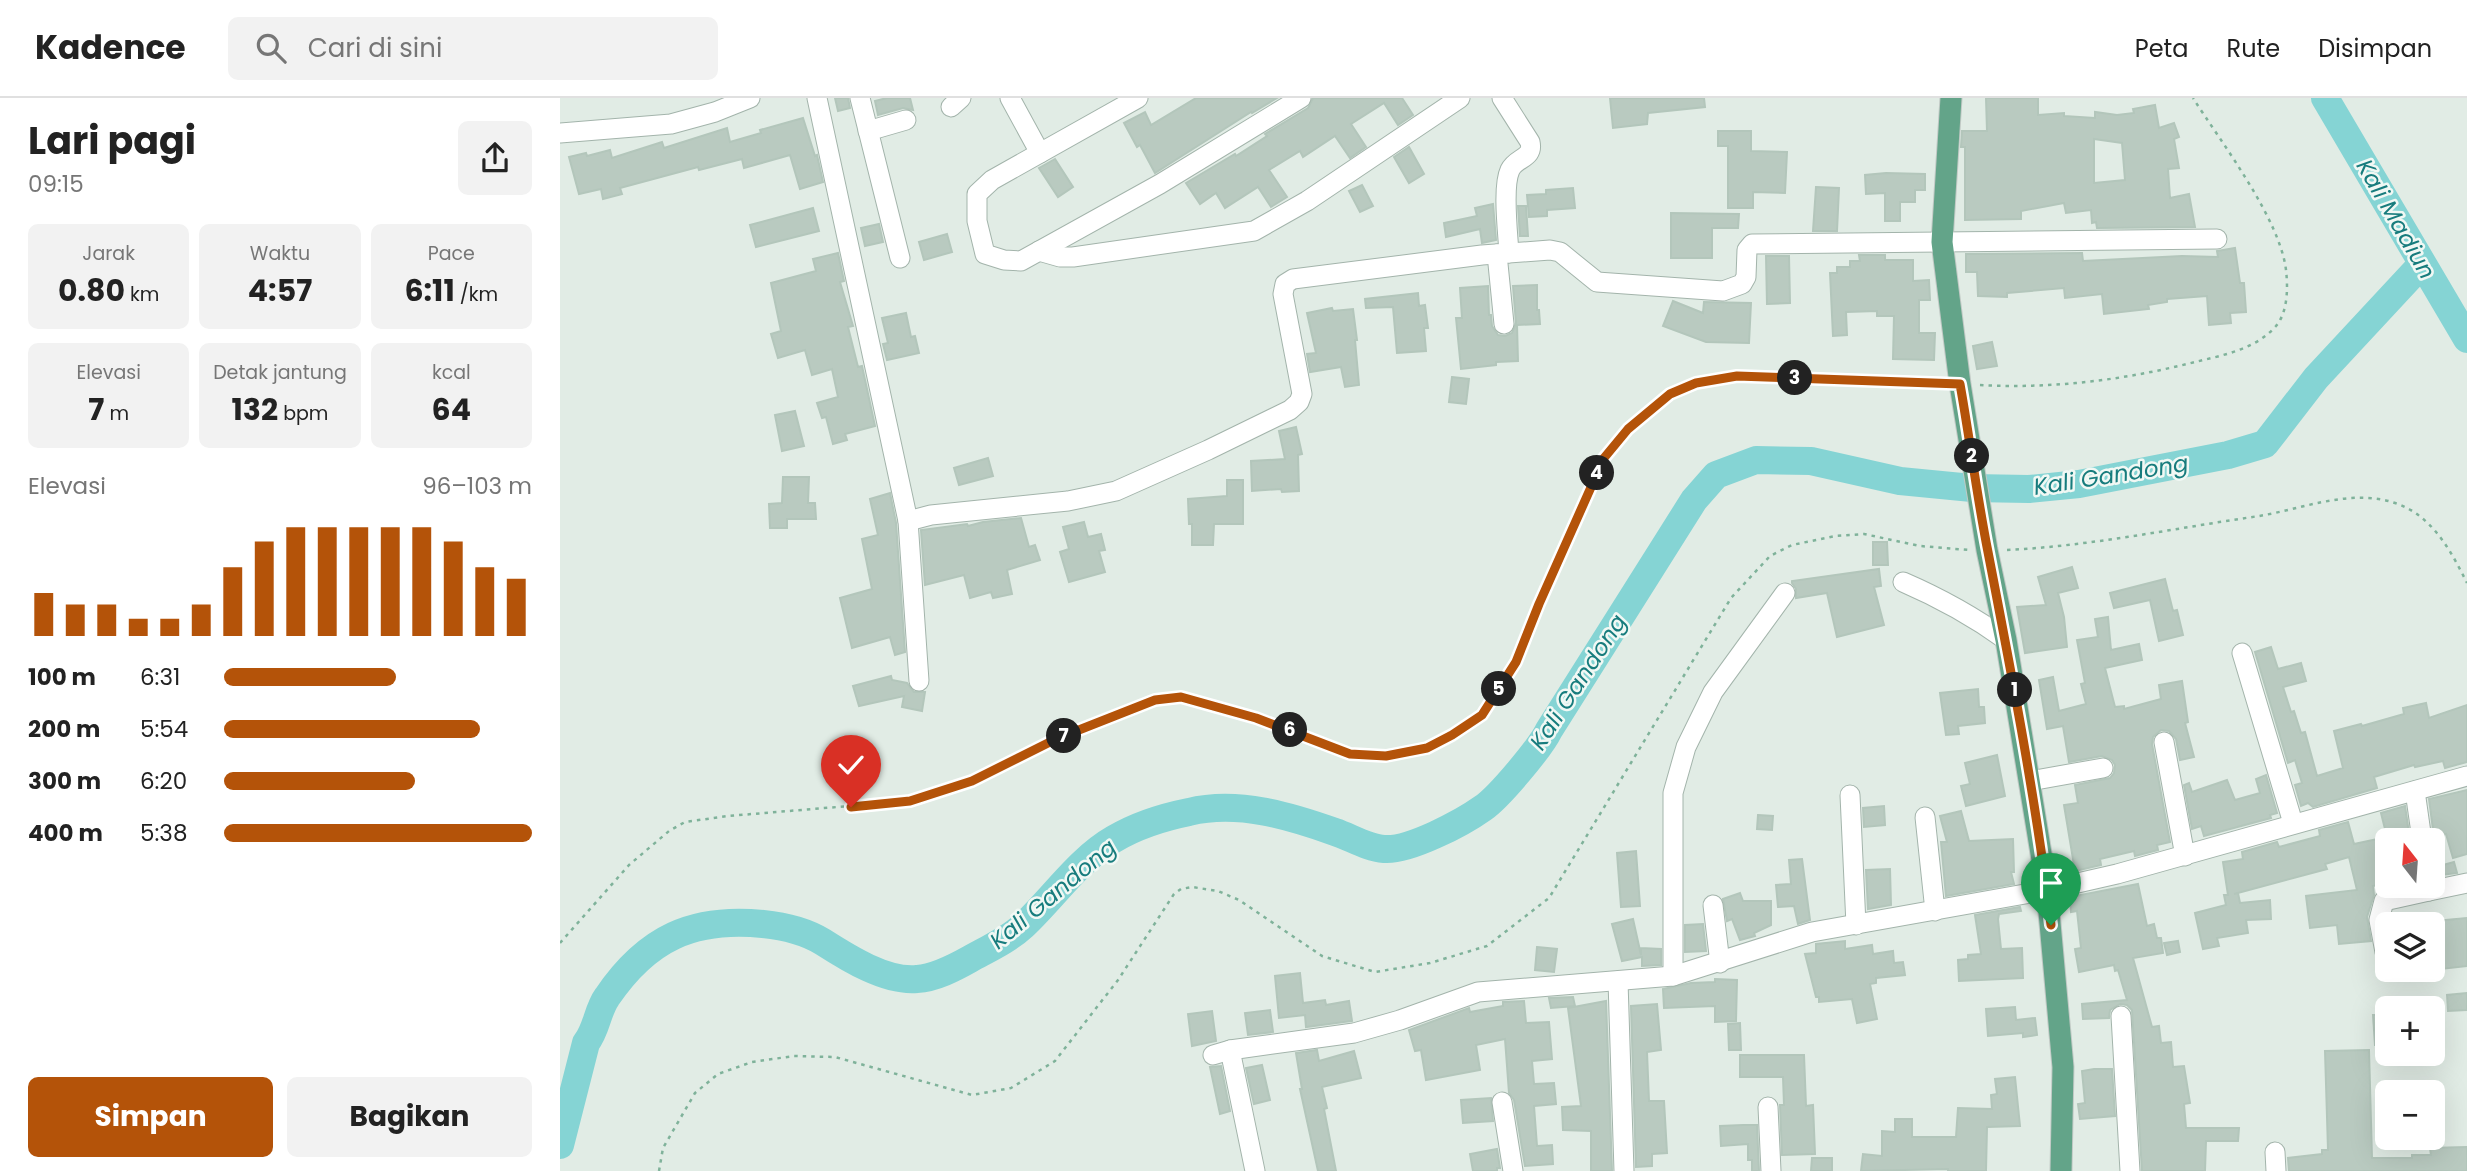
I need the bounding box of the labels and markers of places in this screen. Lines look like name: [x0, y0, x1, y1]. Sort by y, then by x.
pin: 3: [1778, 360, 1812, 396]
pin: 2: [1954, 438, 1990, 474]
pin: 4: [1580, 456, 1614, 490]
pin: 5: [1482, 672, 1516, 706]
pin: 1: [1998, 672, 2032, 708]
pin: 6: [1272, 712, 1308, 748]
pin: 7: [1046, 718, 1082, 754]
pin: [821, 735, 881, 807]
pin: [2021, 853, 2081, 925]

